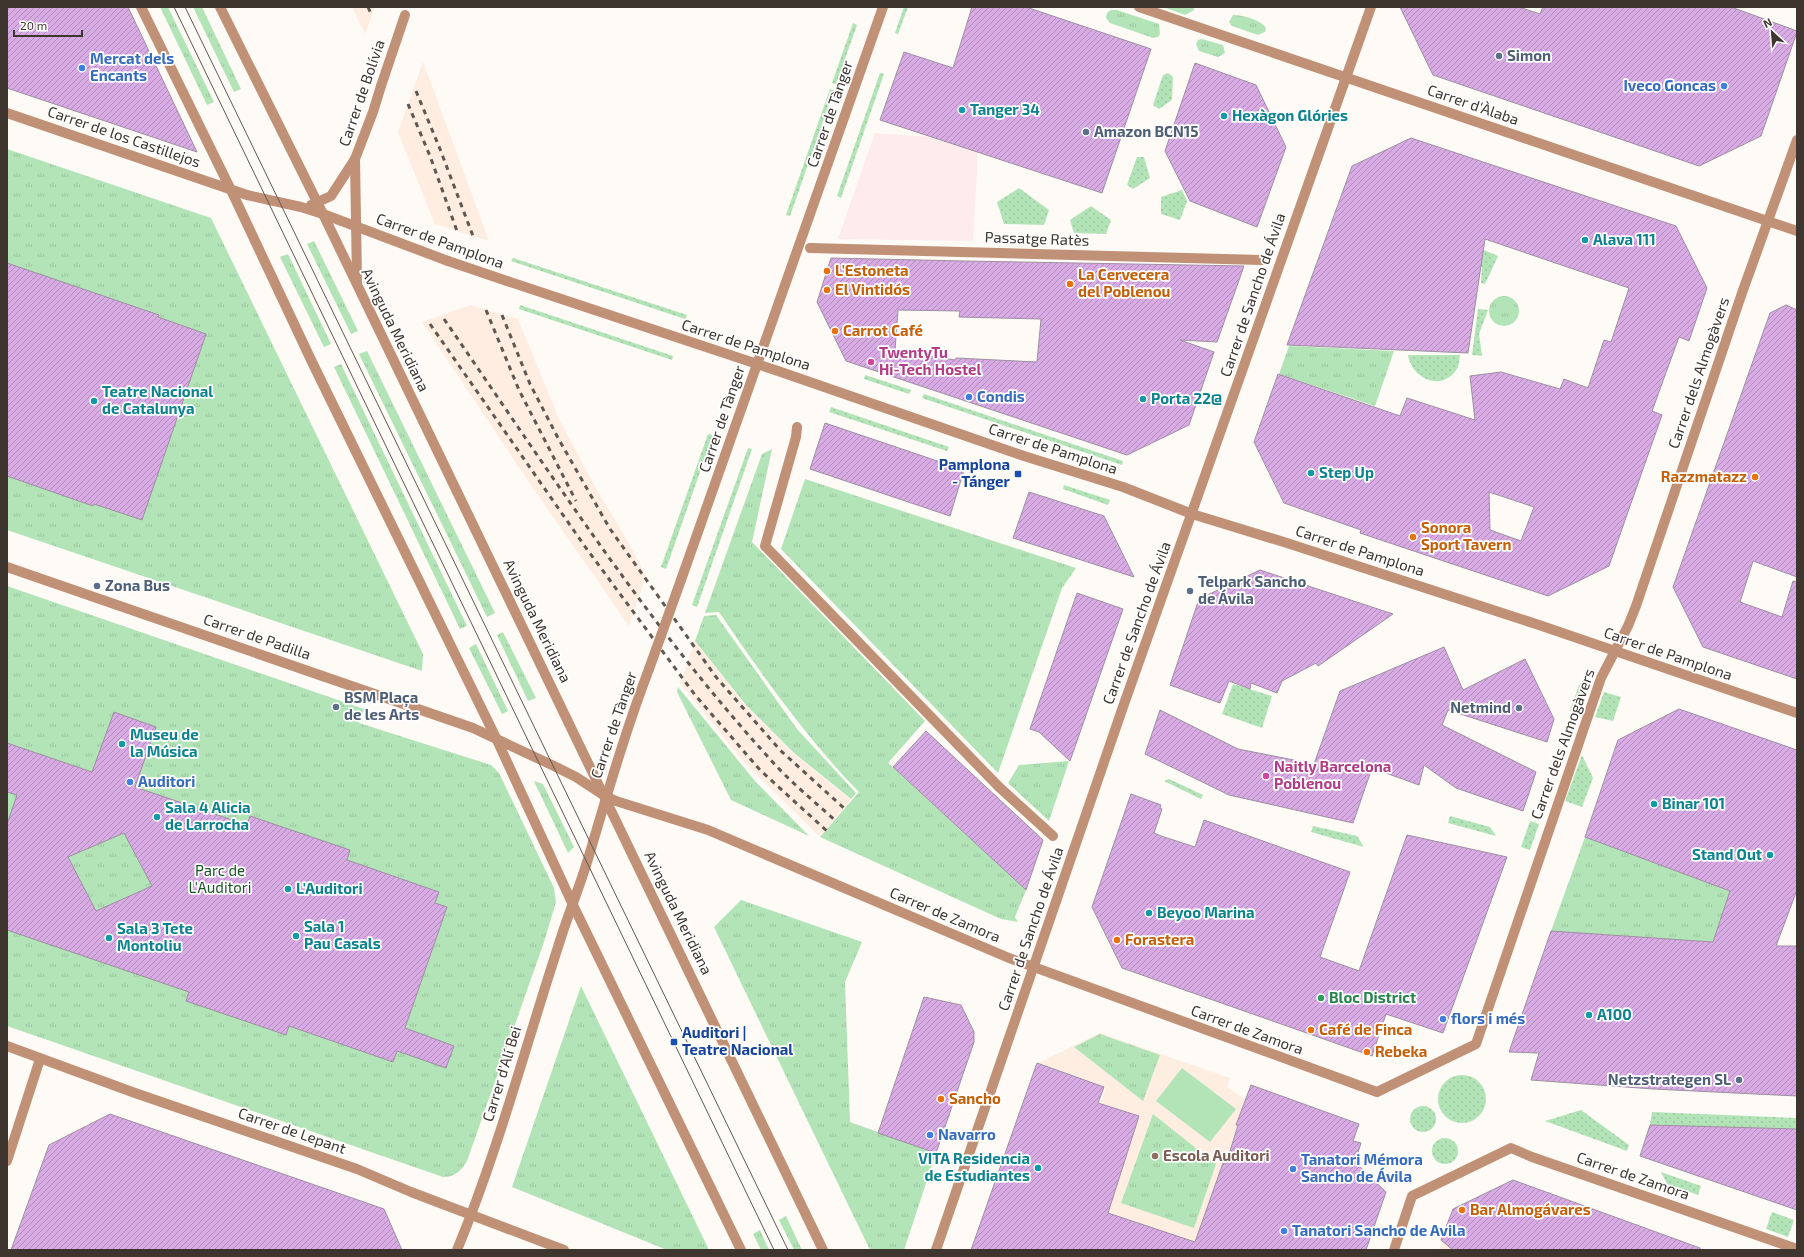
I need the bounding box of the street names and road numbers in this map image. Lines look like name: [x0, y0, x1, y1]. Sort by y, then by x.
street label: Carrer de Bolívia: [334, 37, 388, 148]
street label: Carrer de Tànger: [802, 58, 856, 170]
street label: Carrer d'Àlaba: [1425, 80, 1522, 128]
street label: Carrer de los Castillejos: [45, 101, 203, 172]
street label: Carrer de Pamplona: [374, 209, 507, 272]
street label: Carrer de Sancho de Ávila: [1216, 210, 1289, 379]
street label: Passatge Ratès: [984, 227, 1090, 249]
street label: Avinguda Meridiana: [358, 265, 434, 394]
street label: Carrer dels Almogàvers: [1664, 295, 1732, 451]
street label: Carrer de Pamplona: [680, 315, 813, 373]
street label: Carrer de Tànger: [694, 363, 748, 475]
street label: Carrer de Pamplona: [987, 419, 1120, 477]
street label: Carrer de Pamplona: [1294, 521, 1427, 579]
street label: Carrer de Sancho de Ávila: [1098, 539, 1174, 707]
street label: Avinguda Meridiana: [500, 556, 576, 685]
street label: Carrer de Padilla: [201, 609, 313, 663]
street label: Carrer de Pamplona: [1602, 623, 1735, 683]
street label: Carrer dels Almogàvers: [1526, 666, 1598, 821]
street label: Carrer de Tànger: [586, 669, 640, 781]
street label: Carrer de Sancho de Ávila: [994, 844, 1067, 1013]
street label: Avinguda Meridiana: [641, 848, 717, 977]
street label: Carrer de Zamora: [887, 883, 1003, 945]
street label: Carrer de Zamora: [1189, 1000, 1306, 1058]
street label: Carrer d'Alí Bei: [478, 1024, 524, 1124]
street label: Carrer de Lepant: [236, 1103, 349, 1157]
street label: Carrer de Zamora: [1574, 1147, 1692, 1203]

